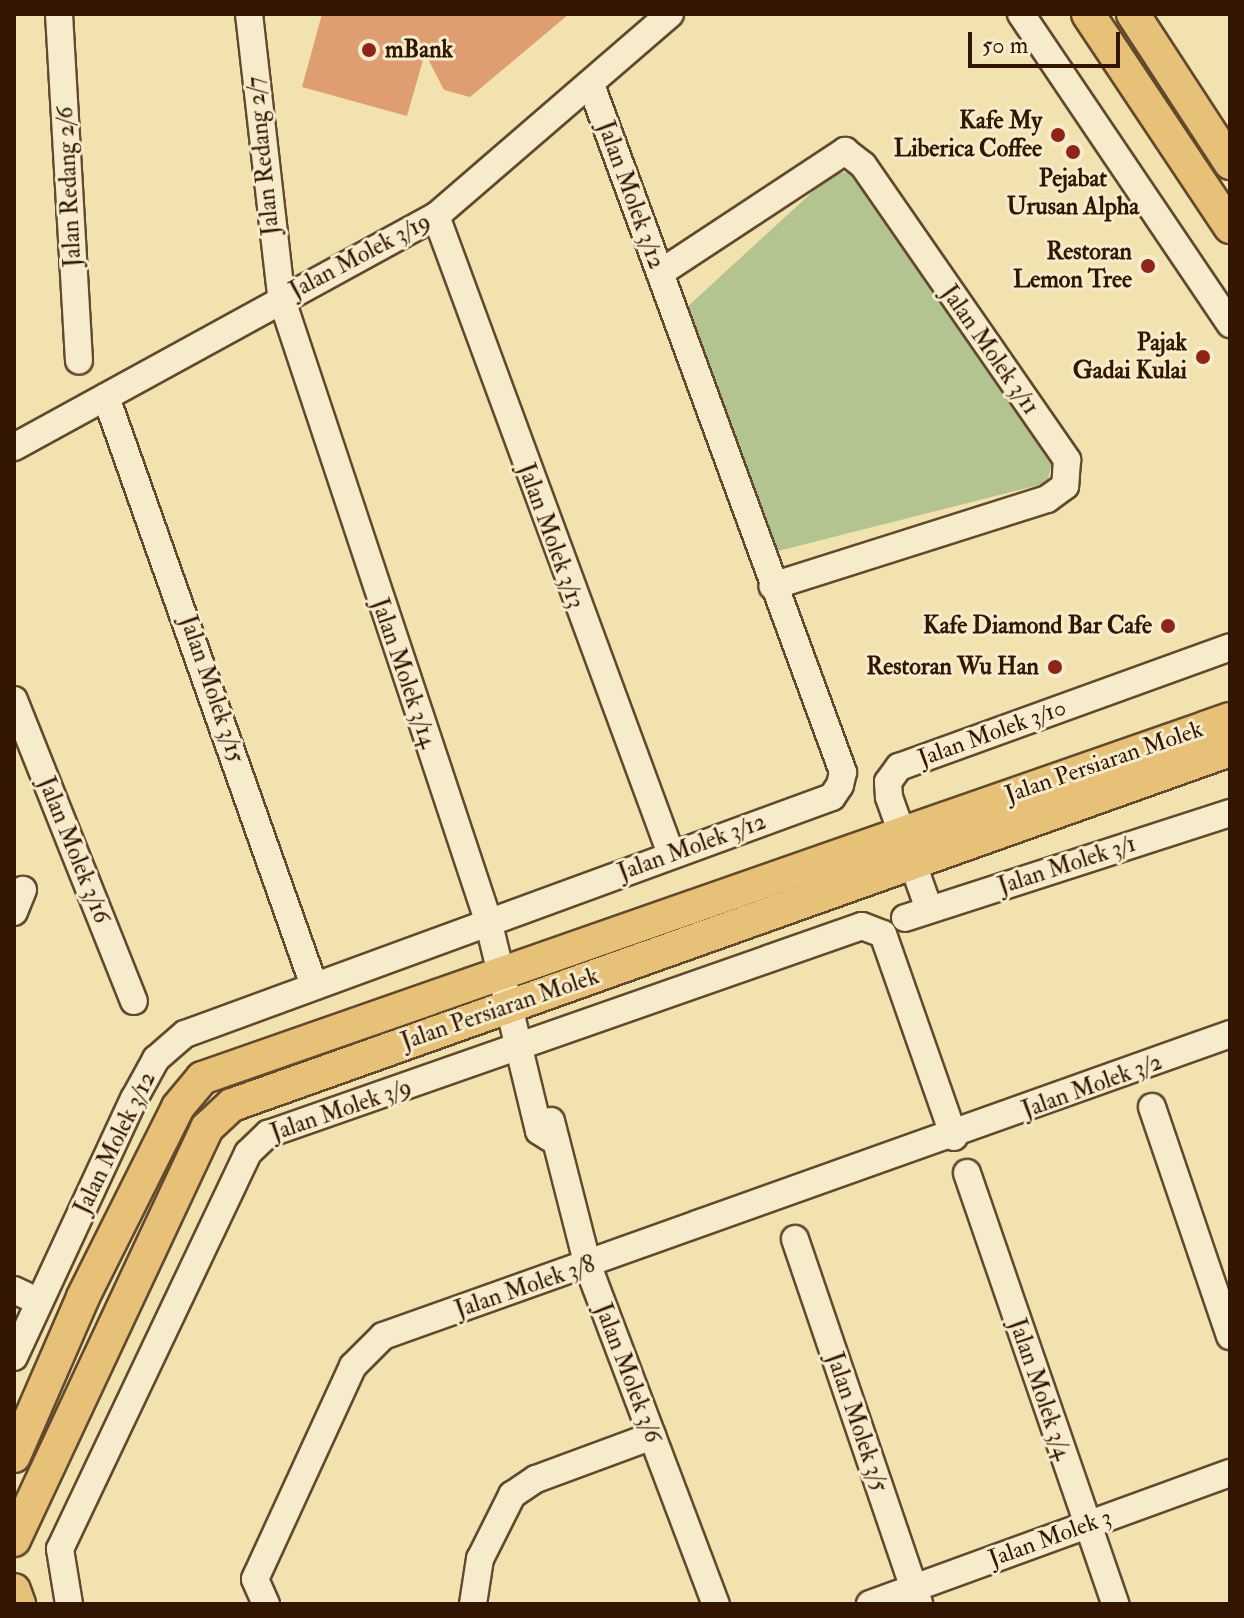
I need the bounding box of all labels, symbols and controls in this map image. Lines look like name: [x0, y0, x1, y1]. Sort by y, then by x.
scale bar: [972, 16, 1124, 66]
text: 50 m: [982, 30, 1028, 61]
place label: mBank: [385, 36, 453, 64]
marker: mBank: [360, 41, 378, 59]
street label: Jalan Redang 2/7: [240, 75, 286, 237]
street label: Jalan Redang 2/6: [50, 106, 88, 268]
place label: Kafe My Liberica Coffee: [894, 107, 1042, 163]
street label: Jalan Molek 3/12: [591, 117, 671, 273]
marker: Kafe My Liberica Coffee: [1049, 126, 1067, 144]
marker: Pejabat Urusan Alpha: [1064, 143, 1082, 161]
place label: Pejabat Urusan Alpha: [1007, 165, 1139, 221]
street label: Jalan Molek 3/19: [285, 207, 435, 305]
place label: Restoran Lemon Tree: [1013, 238, 1132, 294]
marker: Restoran Lemon Tree: [1139, 257, 1157, 275]
street label: Jalan Molek 3/11: [935, 280, 1045, 420]
place label: Pajak Gadai Kulai: [1073, 329, 1187, 385]
marker: Pajak Gadai Kulai: [1194, 348, 1212, 366]
street label: Jalan Molek 3/13: [511, 459, 591, 613]
street label: Jalan Molek 3/14: [365, 594, 443, 752]
street label: Jalan Molek 3/15: [173, 612, 251, 766]
place label: Kafe Diamond Bar Cafe: [923, 612, 1152, 640]
marker: Kafe Diamond Bar Cafe: [1159, 617, 1177, 635]
place label: Restoran Wu Han: [866, 653, 1039, 681]
marker: Restoran Wu Han: [1046, 658, 1064, 676]
street label: Jalan Molek 3/10: [914, 693, 1070, 773]
street label: Jalan Persiaran Molek: [1001, 715, 1207, 809]
street label: Jalan Molek 3/16: [32, 773, 116, 927]
street label: Jalan Molek 3/12: [614, 807, 770, 887]
street label: Jalan Molek 3/1: [994, 829, 1140, 901]
street label: Jalan Persiaran Molek: [397, 962, 603, 1056]
street label: Jalan Molek 3/2: [1018, 1047, 1166, 1125]
street label: Jalan Molek 3/12: [68, 1067, 162, 1219]
street label: Jalan Molek 3/9: [267, 1072, 415, 1148]
street label: Jalan Molek 3/8: [451, 1250, 599, 1324]
street label: Jalan Molek 3/6: [588, 1299, 668, 1447]
street label: Jalan Molek 3/4: [1002, 1315, 1078, 1463]
street label: Jalan Molek 3/5: [820, 1349, 894, 1495]
street label: Jalan Molek 3: [985, 1502, 1115, 1574]

